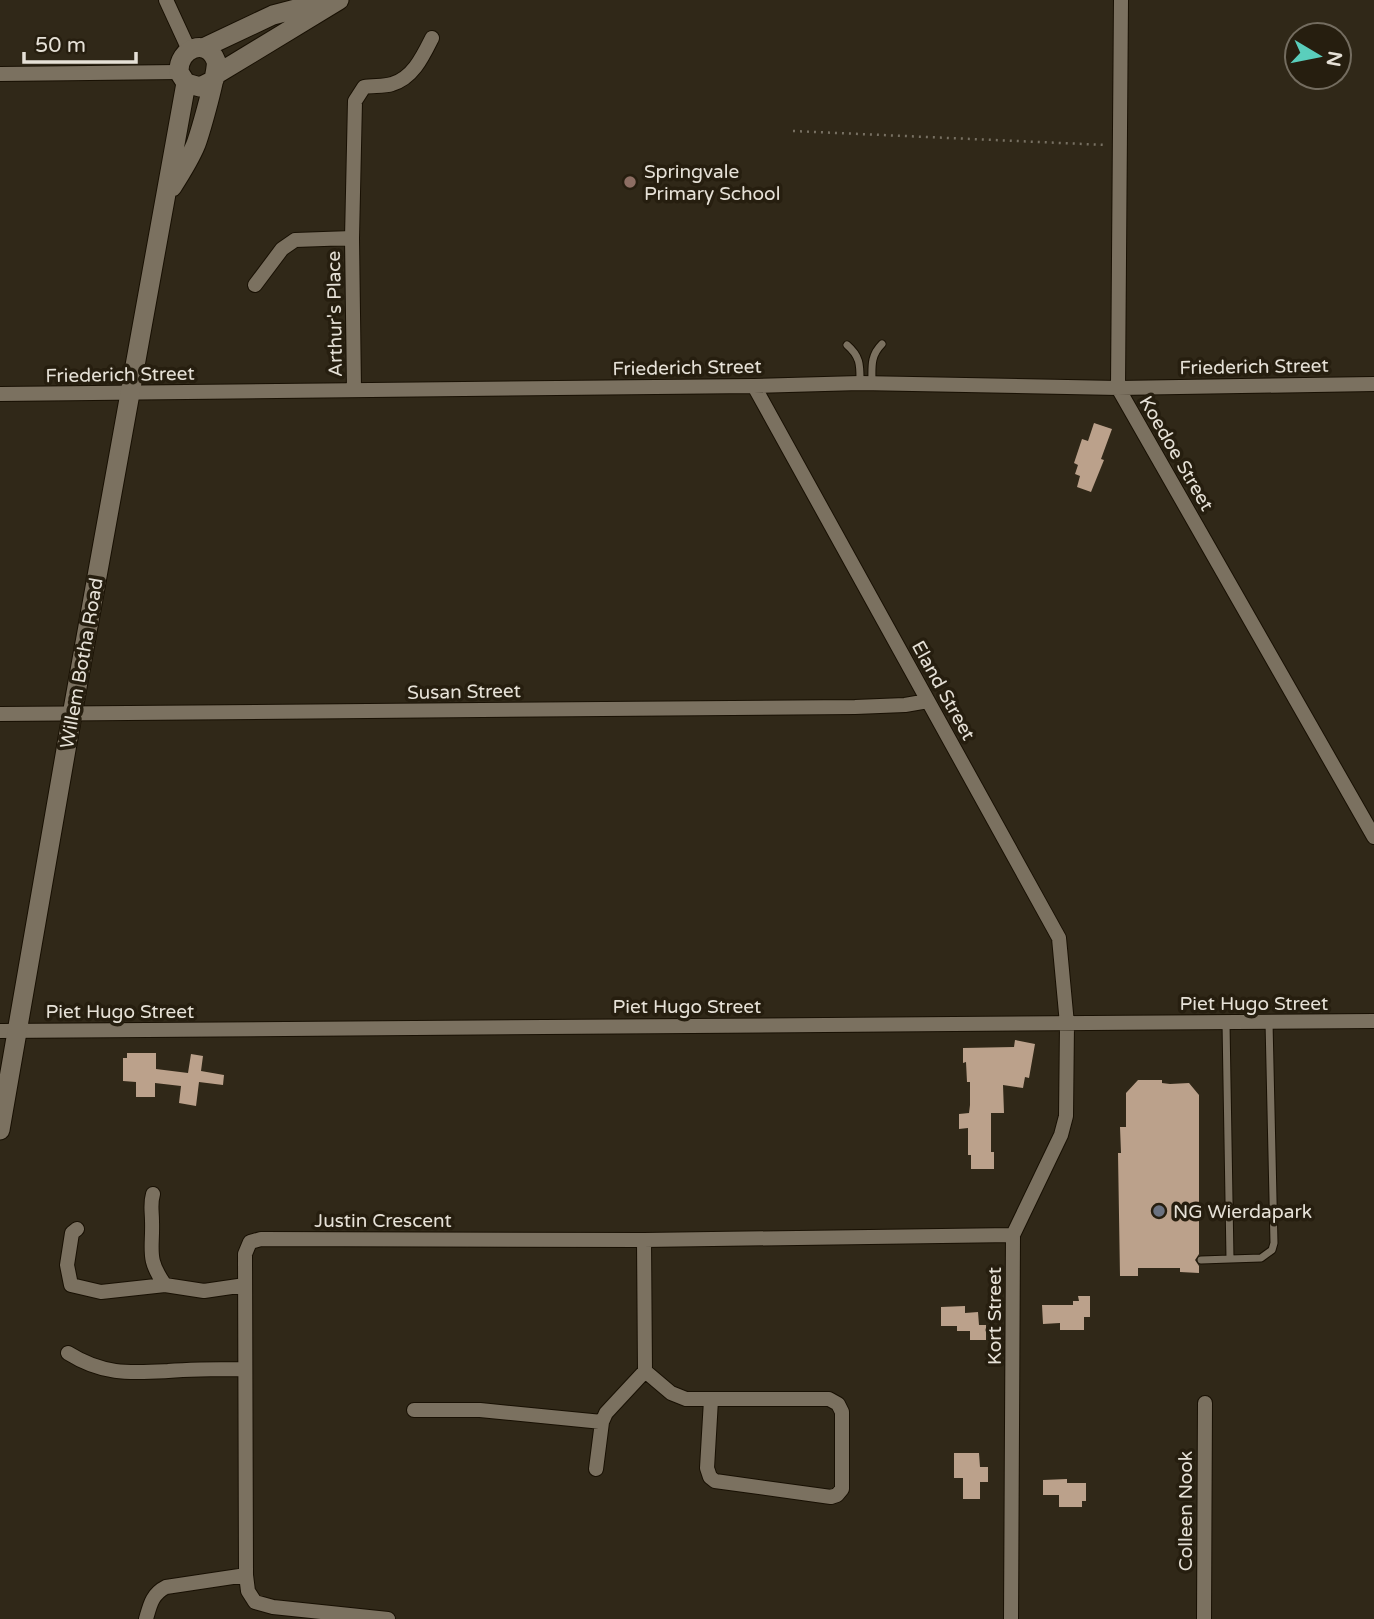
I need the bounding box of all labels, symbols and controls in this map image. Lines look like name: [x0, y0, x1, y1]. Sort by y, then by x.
scale bar: [24, 21, 136, 65]
north arrow: [1283, 21, 1353, 91]
text: 50 m: [35, 33, 86, 58]
text: N: [1322, 49, 1346, 68]
place label: Springvale Primary School: [644, 161, 780, 205]
marker: Springvale Primary School: [622, 174, 638, 190]
street label: Arthur's Place: [323, 251, 347, 377]
street label: Friederich Street: [1179, 355, 1329, 379]
street label: Friederich Street: [612, 356, 762, 380]
street label: Friederich Street: [45, 363, 195, 387]
street label: Koedoe Street: [1134, 392, 1218, 515]
street label: Willem Botha Road: [56, 576, 108, 750]
street label: Eland Street: [907, 637, 979, 744]
street label: Susan Street: [407, 680, 521, 704]
street label: Piet Hugo Street: [1180, 993, 1328, 1015]
street label: Piet Hugo Street: [613, 996, 761, 1018]
street label: Piet Hugo Street: [46, 1001, 194, 1023]
place label: NG Wierdapark: [1173, 1201, 1312, 1223]
marker: NG Wierdapark: [1151, 1203, 1167, 1219]
street label: Justin Crescent: [314, 1210, 452, 1232]
street label: Kort Street: [984, 1267, 1006, 1365]
street label: Colleen Nook: [1175, 1451, 1197, 1571]

